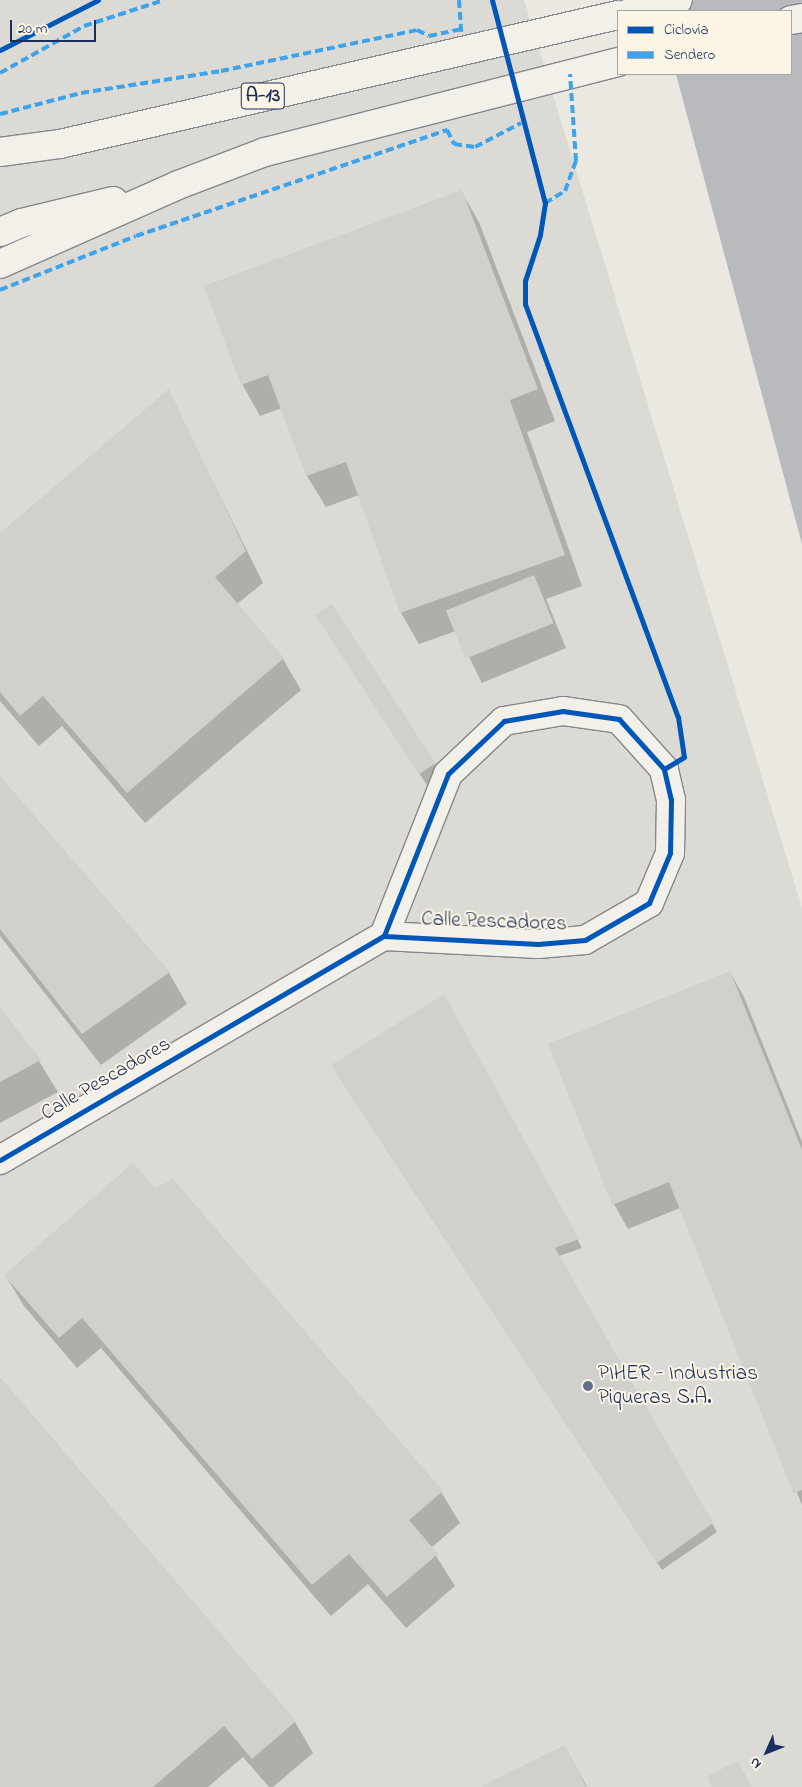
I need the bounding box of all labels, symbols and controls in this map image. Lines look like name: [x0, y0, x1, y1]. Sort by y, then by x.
scale bar: [12, 10, 99, 42]
legend: [617, 10, 792, 75]
text: 20 m: [18, 18, 47, 40]
text: Ciclovía: [664, 19, 709, 41]
text: Sendero: [664, 44, 715, 66]
road number: A-13: [240, 78, 286, 114]
street label: Calle Pescadores: [421, 907, 567, 937]
street label: Calle Pescadores: [37, 1032, 175, 1126]
place label: PIHER - Industrias Piqueras S.A.: [598, 1361, 758, 1411]
marker: PIHER - Industrias Piqueras S.A.: [582, 1380, 594, 1392]
north arrow: [742, 1727, 792, 1777]
text: N: [745, 1752, 767, 1773]

